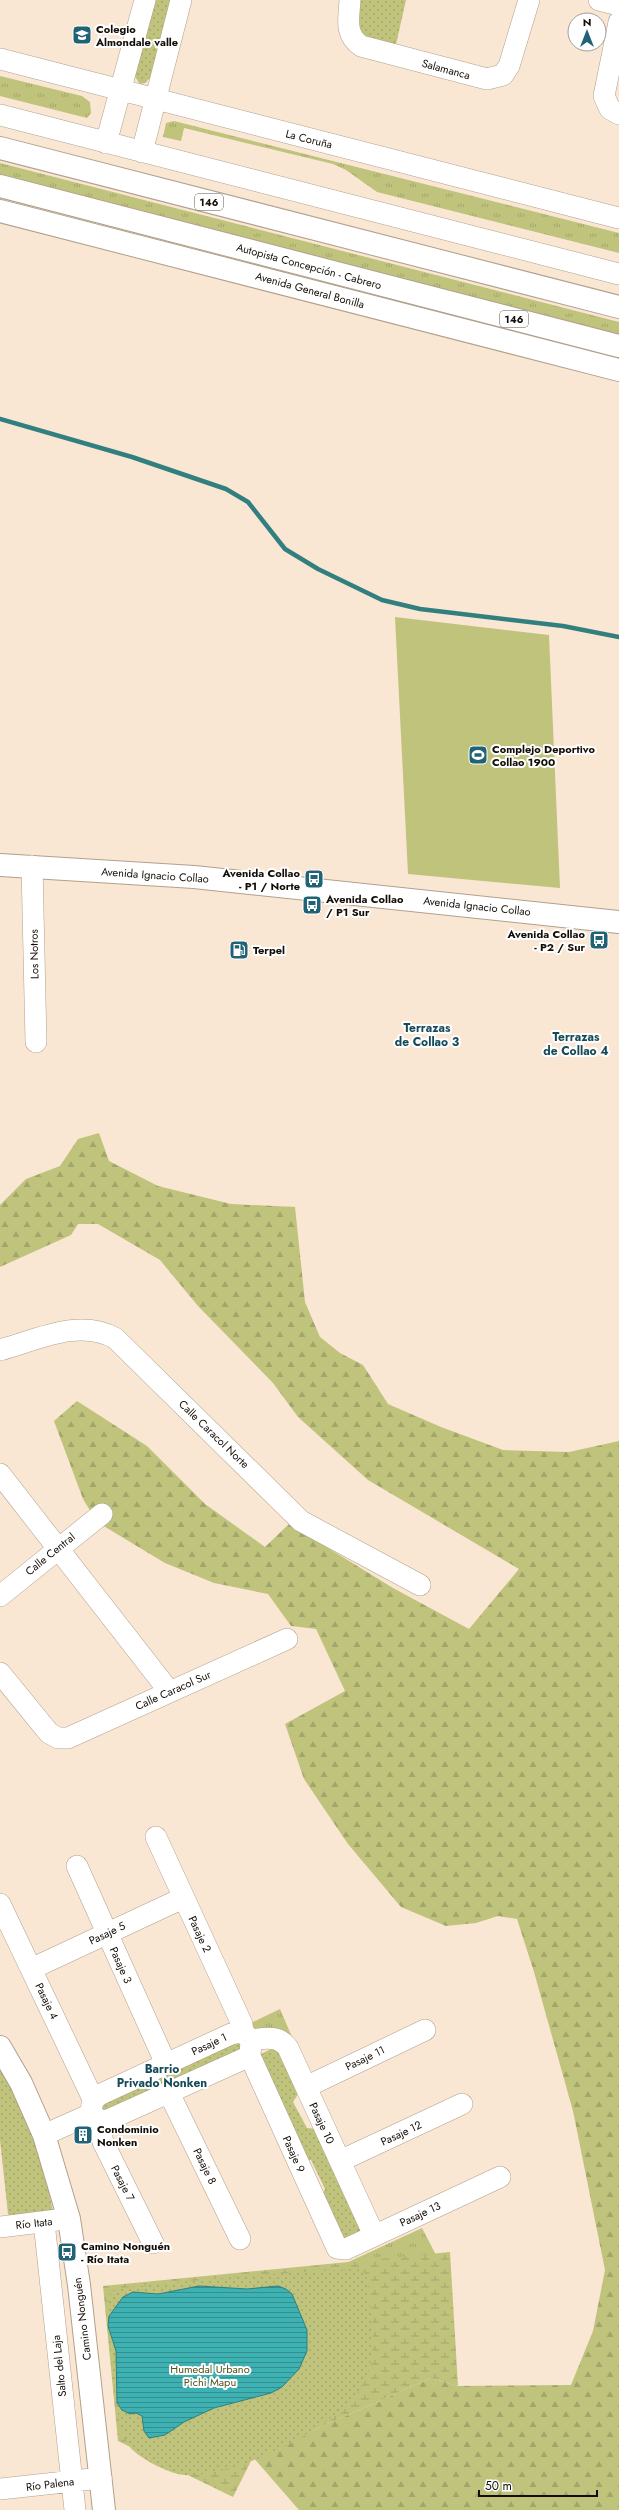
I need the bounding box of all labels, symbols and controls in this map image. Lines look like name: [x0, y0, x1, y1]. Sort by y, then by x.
north arrow: [567, 12, 607, 52]
text: N: [583, 14, 591, 30]
place label: Colegio Almondale valle: [95, 21, 178, 50]
school or university icon: Colegio Almondale valle: [71, 24, 93, 46]
street label: Salamanca: [420, 55, 472, 83]
street label: La Coruña: [284, 125, 334, 153]
road number: 146: [195, 194, 223, 210]
street label: Autopista Concepción - Cabrero: [235, 239, 383, 293]
street label: Avenida General Bonilla: [254, 268, 366, 312]
road number: 146: [500, 311, 528, 327]
place label: Complejo Deportivo Collao 1900: [492, 741, 595, 770]
sports icon: Complejo Deportivo Collao 1900: [467, 744, 489, 766]
street label: Avenida Ignacio Collao: [101, 863, 209, 887]
place label: Avenida Collao - P1 / Norte: [222, 865, 300, 894]
bus stop icon: Avenida Collao - P1 / Norte: [303, 868, 325, 890]
place label: Avenida Collao / P1 Sur: [325, 891, 404, 920]
street label: Avenida Ignacio Collao: [423, 892, 531, 920]
bus stop icon: Avenida Collao / P1 Sur: [301, 894, 323, 916]
place label: Avenida Collao - P2 / Sur: [507, 926, 585, 955]
street label: Los Notros: [26, 928, 42, 979]
bus stop icon: Avenida Collao - P2 / Sur: [588, 929, 610, 951]
fuel station icon: Terpel: [228, 939, 250, 961]
place label: Terpel: [253, 942, 285, 958]
district label: Terrazas de Collao 3: [395, 1019, 460, 1051]
district label: Terrazas de Collao 4: [543, 1028, 609, 1060]
street label: Calle Caracol Norte: [175, 1396, 253, 1472]
street label: Calle Central: [22, 1529, 78, 1579]
street label: Calle Caracol Sur: [133, 1666, 214, 1714]
street label: Pasaje 2: [185, 1913, 215, 1955]
street label: Pasaje 5: [86, 1918, 128, 1948]
street label: Pasaje 3: [106, 1944, 136, 1986]
street label: Pasaje 4: [31, 1980, 63, 2022]
street label: Pasaje 1: [189, 2029, 229, 2059]
street label: Pasaje 11: [342, 2042, 388, 2074]
district label: Barrio Privado Nonken: [117, 2060, 207, 2092]
street label: Pasaje 10: [305, 2100, 339, 2147]
street label: Pasaje 12: [378, 2117, 424, 2149]
place label: Condominio Nonken: [97, 2121, 159, 2150]
building icon: Condominio Nonken: [72, 2124, 94, 2146]
street label: Pasaje 9: [279, 2133, 309, 2175]
street label: Pasaje 8: [189, 2145, 221, 2187]
street label: Pasaje 7: [107, 2162, 139, 2204]
street label: Pasaje 13: [397, 2198, 443, 2230]
street label: Río Itata: [15, 2213, 53, 2233]
place label: Camino Nonguén - Río Itata: [81, 2238, 170, 2267]
bus stop icon: Camino Nonguén - Río Itata: [56, 2241, 78, 2263]
street label: Camino Nonguén: [69, 2277, 95, 2361]
street label: Salto del Laja: [48, 2334, 70, 2398]
park label: Humedal Urbano Pichi Mapu: [170, 2361, 250, 2390]
scale bar: [479, 2472, 597, 2498]
street label: Río Palena: [25, 2473, 75, 2495]
text: 50 m: [485, 2477, 512, 2495]

